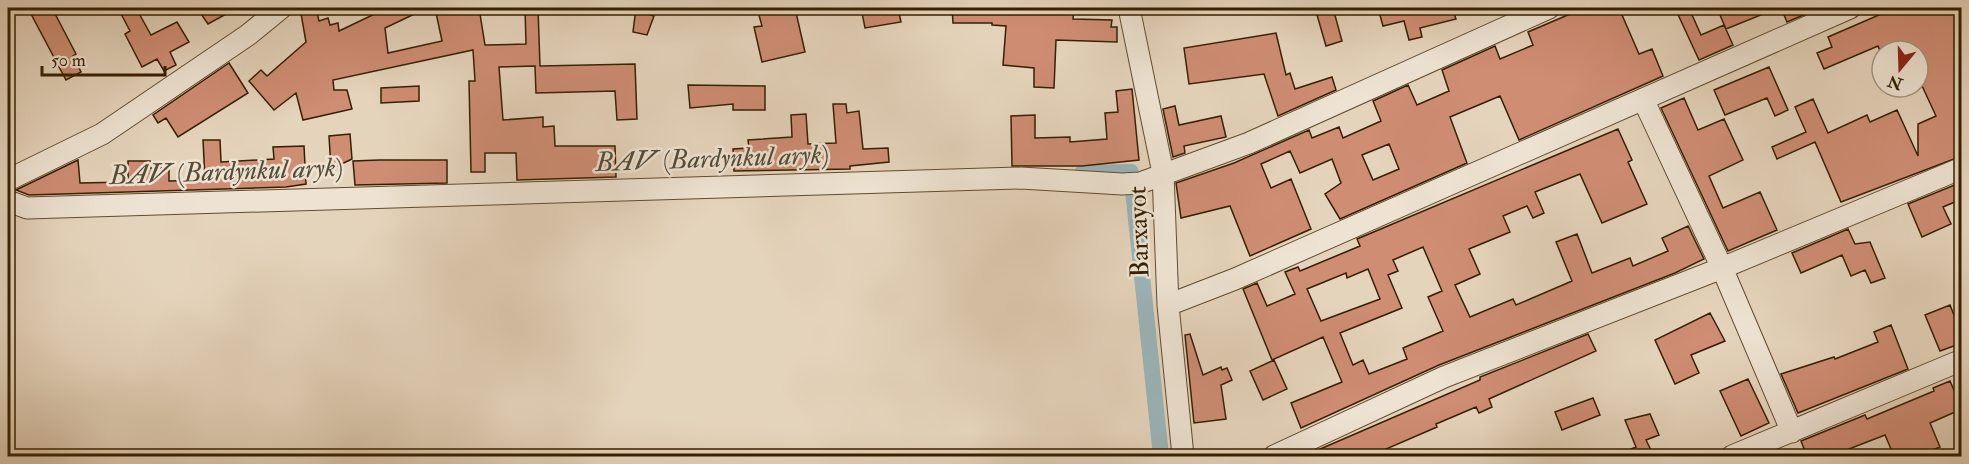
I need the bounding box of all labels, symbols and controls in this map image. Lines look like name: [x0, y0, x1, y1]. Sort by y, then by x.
scale bar: [42, 39, 165, 77]
north arrow: [1870, 39, 1930, 99]
text: 50 m: [51, 49, 86, 72]
text: N: [1885, 70, 1906, 94]
water label: BAV (Bardynkul aryk): [593, 138, 829, 179]
water label: BAV (Bardynkul aryk): [107, 151, 343, 192]
street label: Barxayot: [1121, 186, 1157, 278]

